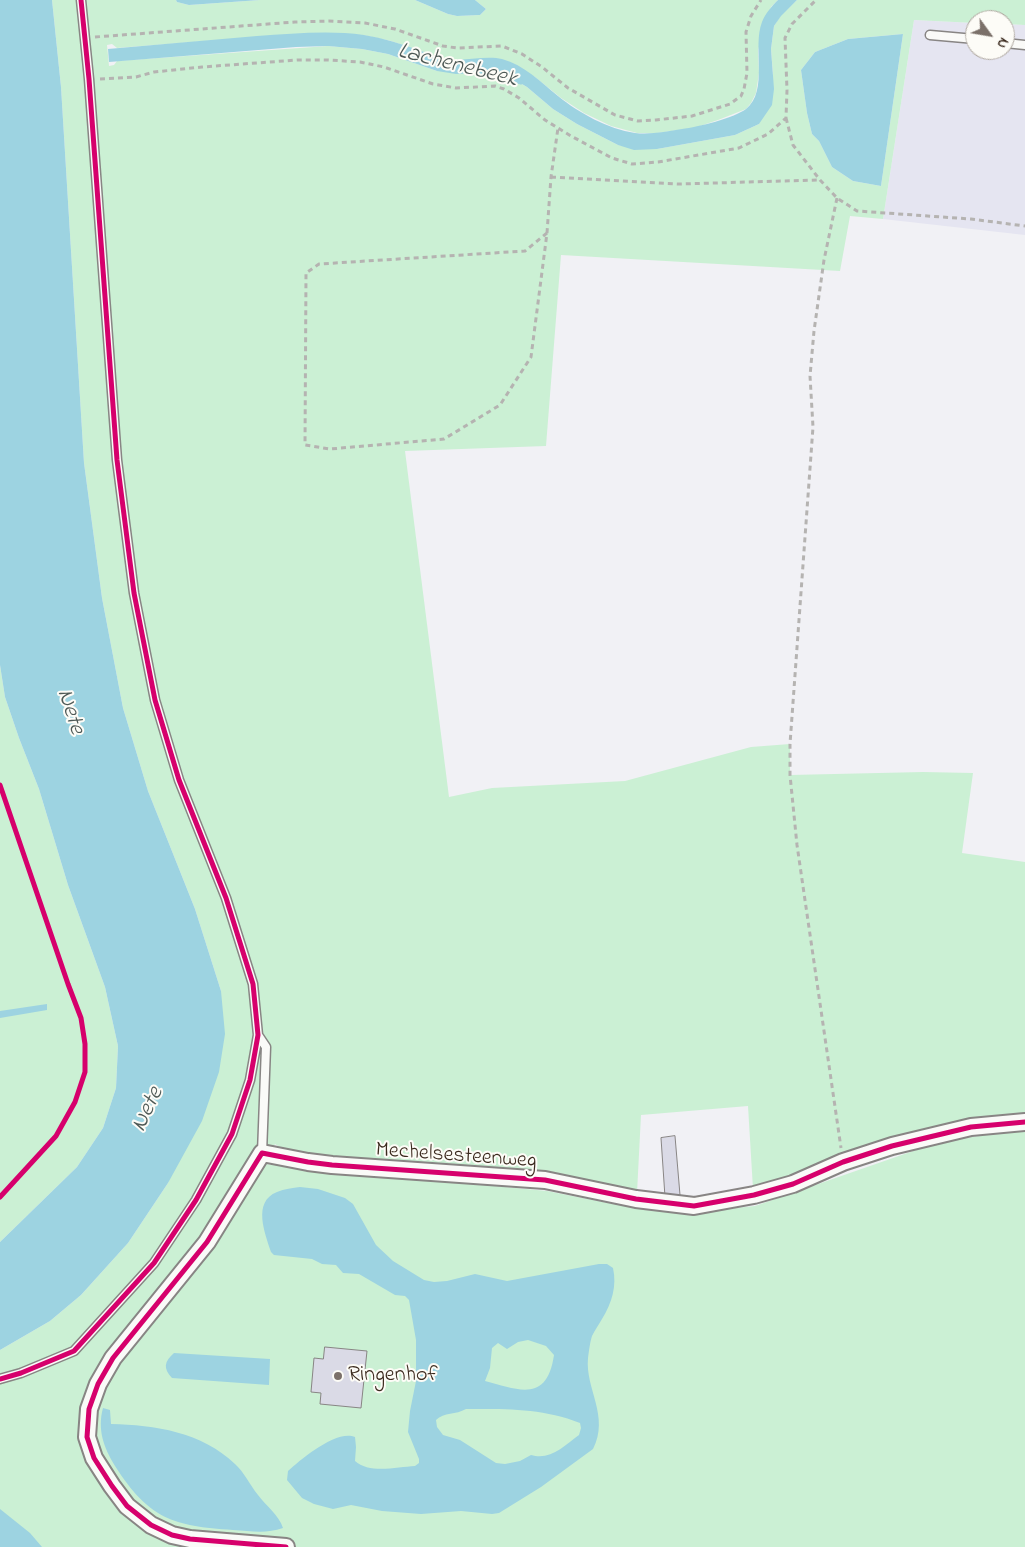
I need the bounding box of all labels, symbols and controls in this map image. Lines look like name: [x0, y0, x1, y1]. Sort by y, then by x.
north arrow: [965, 10, 1015, 60]
text: N: [991, 33, 1014, 52]
water label: Lachenebeek: [394, 38, 520, 96]
water label: Nete: [48, 686, 90, 738]
water label: Nete: [126, 1083, 172, 1137]
street label: Mechelsesteenweg: [375, 1138, 537, 1176]
place label: Ringenhof: [348, 1363, 438, 1389]
marker: Ringenhof: [332, 1370, 344, 1382]

